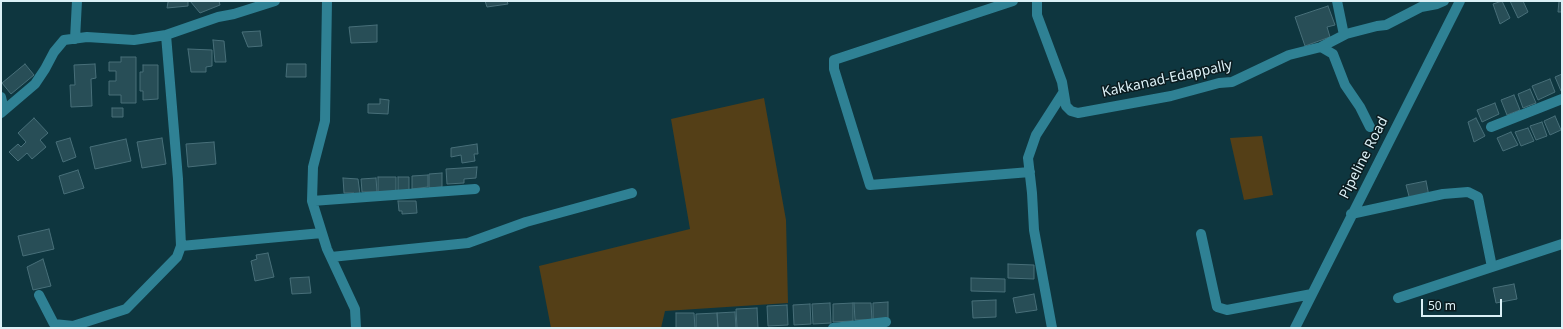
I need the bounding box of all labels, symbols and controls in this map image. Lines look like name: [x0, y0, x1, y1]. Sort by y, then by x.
street label: Kakkanad-Edappally: [1100, 57, 1234, 101]
street label: Pipeline Road: [1336, 114, 1392, 202]
scale bar: [1423, 291, 1504, 317]
text: 50 m: [1428, 297, 1456, 314]

